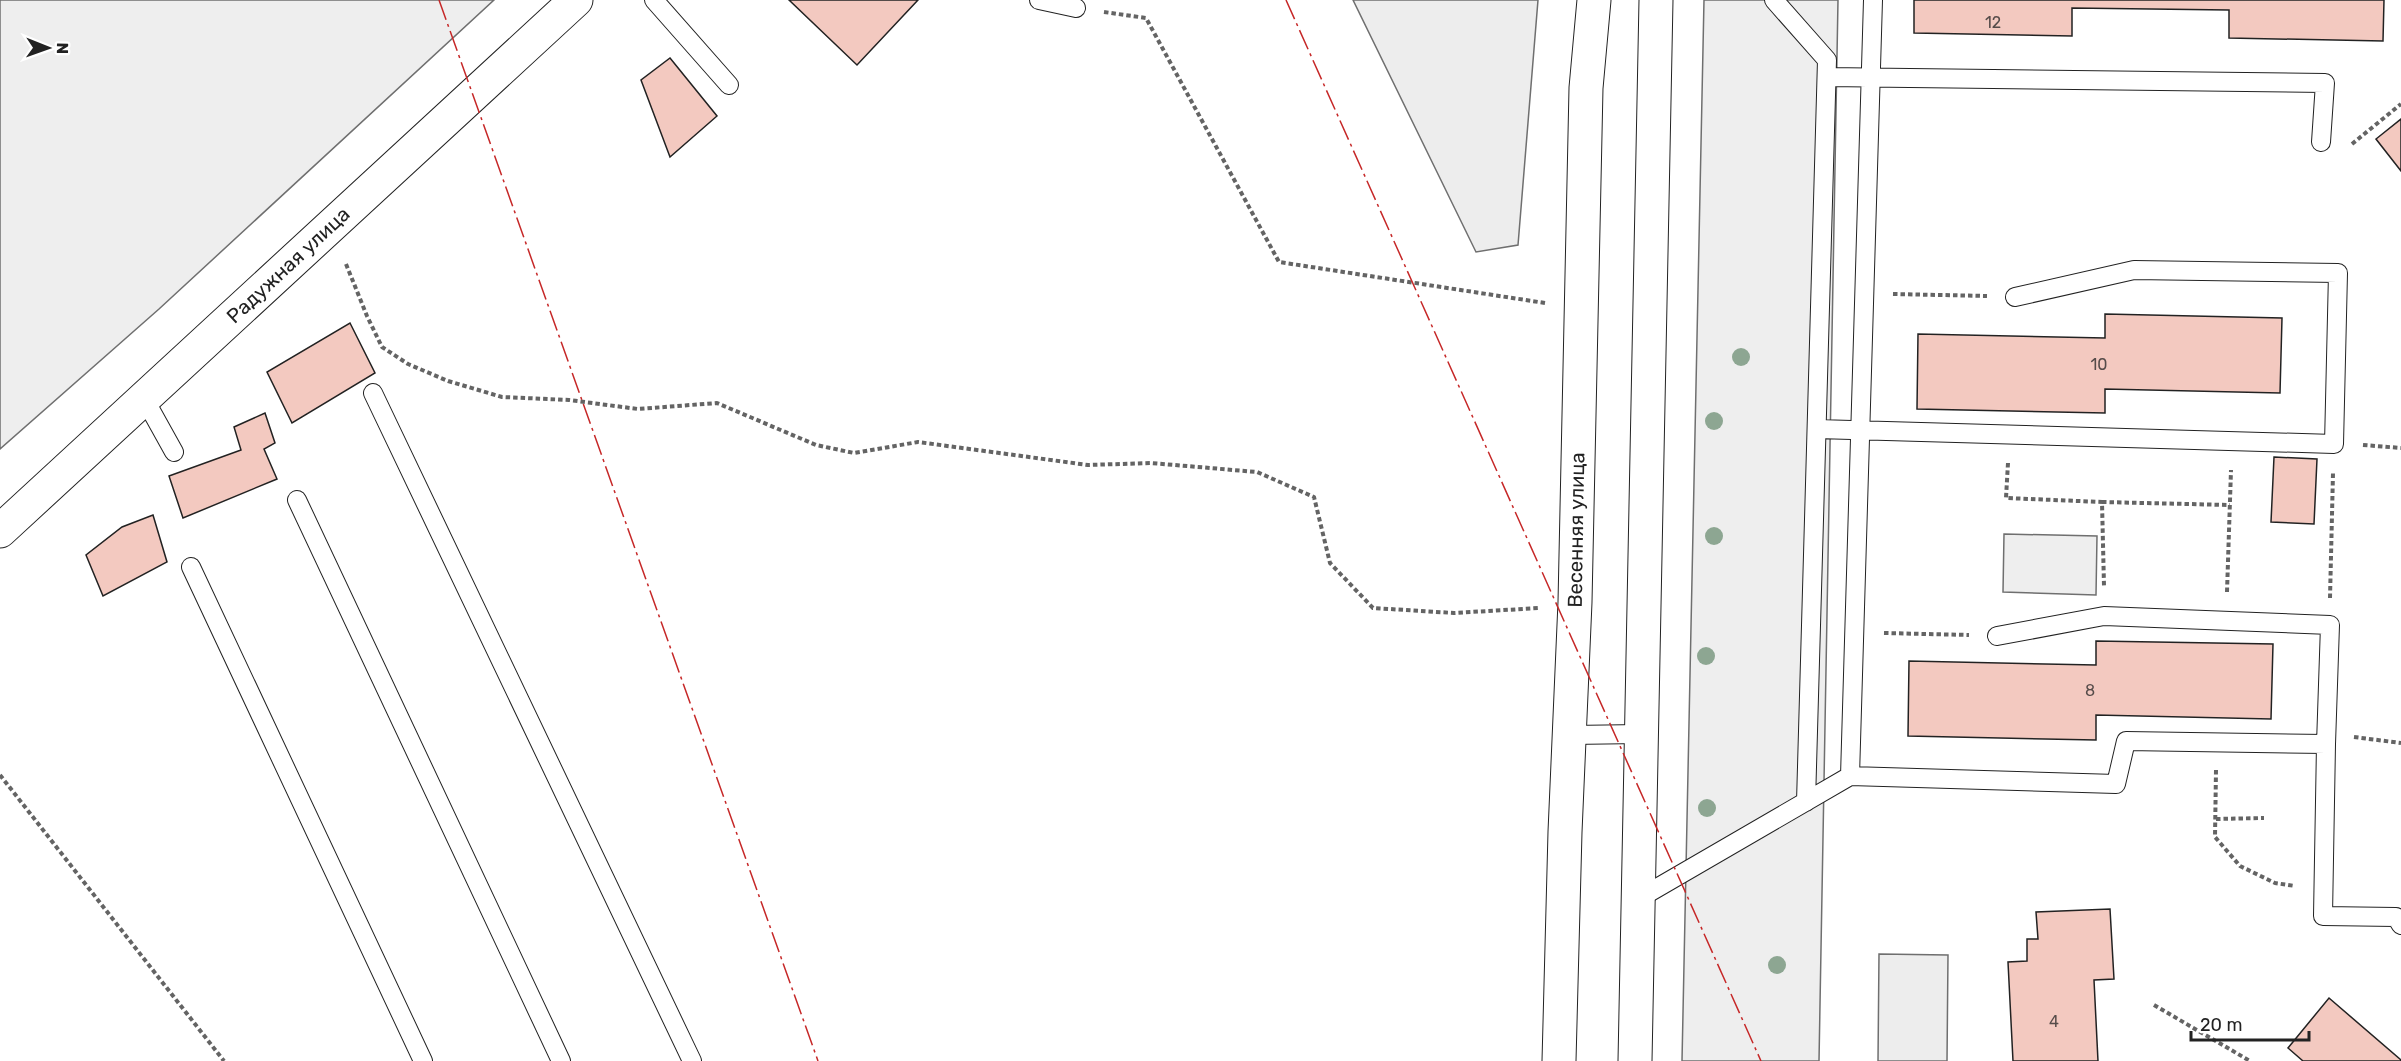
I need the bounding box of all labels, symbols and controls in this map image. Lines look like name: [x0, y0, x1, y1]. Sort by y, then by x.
house number: 12: [1985, 13, 2001, 32]
north arrow: [18, 18, 78, 78]
text: N: [53, 42, 72, 54]
street label: Радужная улица: [222, 202, 354, 328]
house number: 10: [2090, 355, 2108, 374]
street label: Весенняя улица: [1563, 452, 1589, 608]
house number: 8: [2085, 681, 2095, 700]
scale bar: [2191, 1004, 2310, 1042]
house number: 4: [2049, 1012, 2059, 1031]
text: 20 m: [2200, 1014, 2242, 1036]

